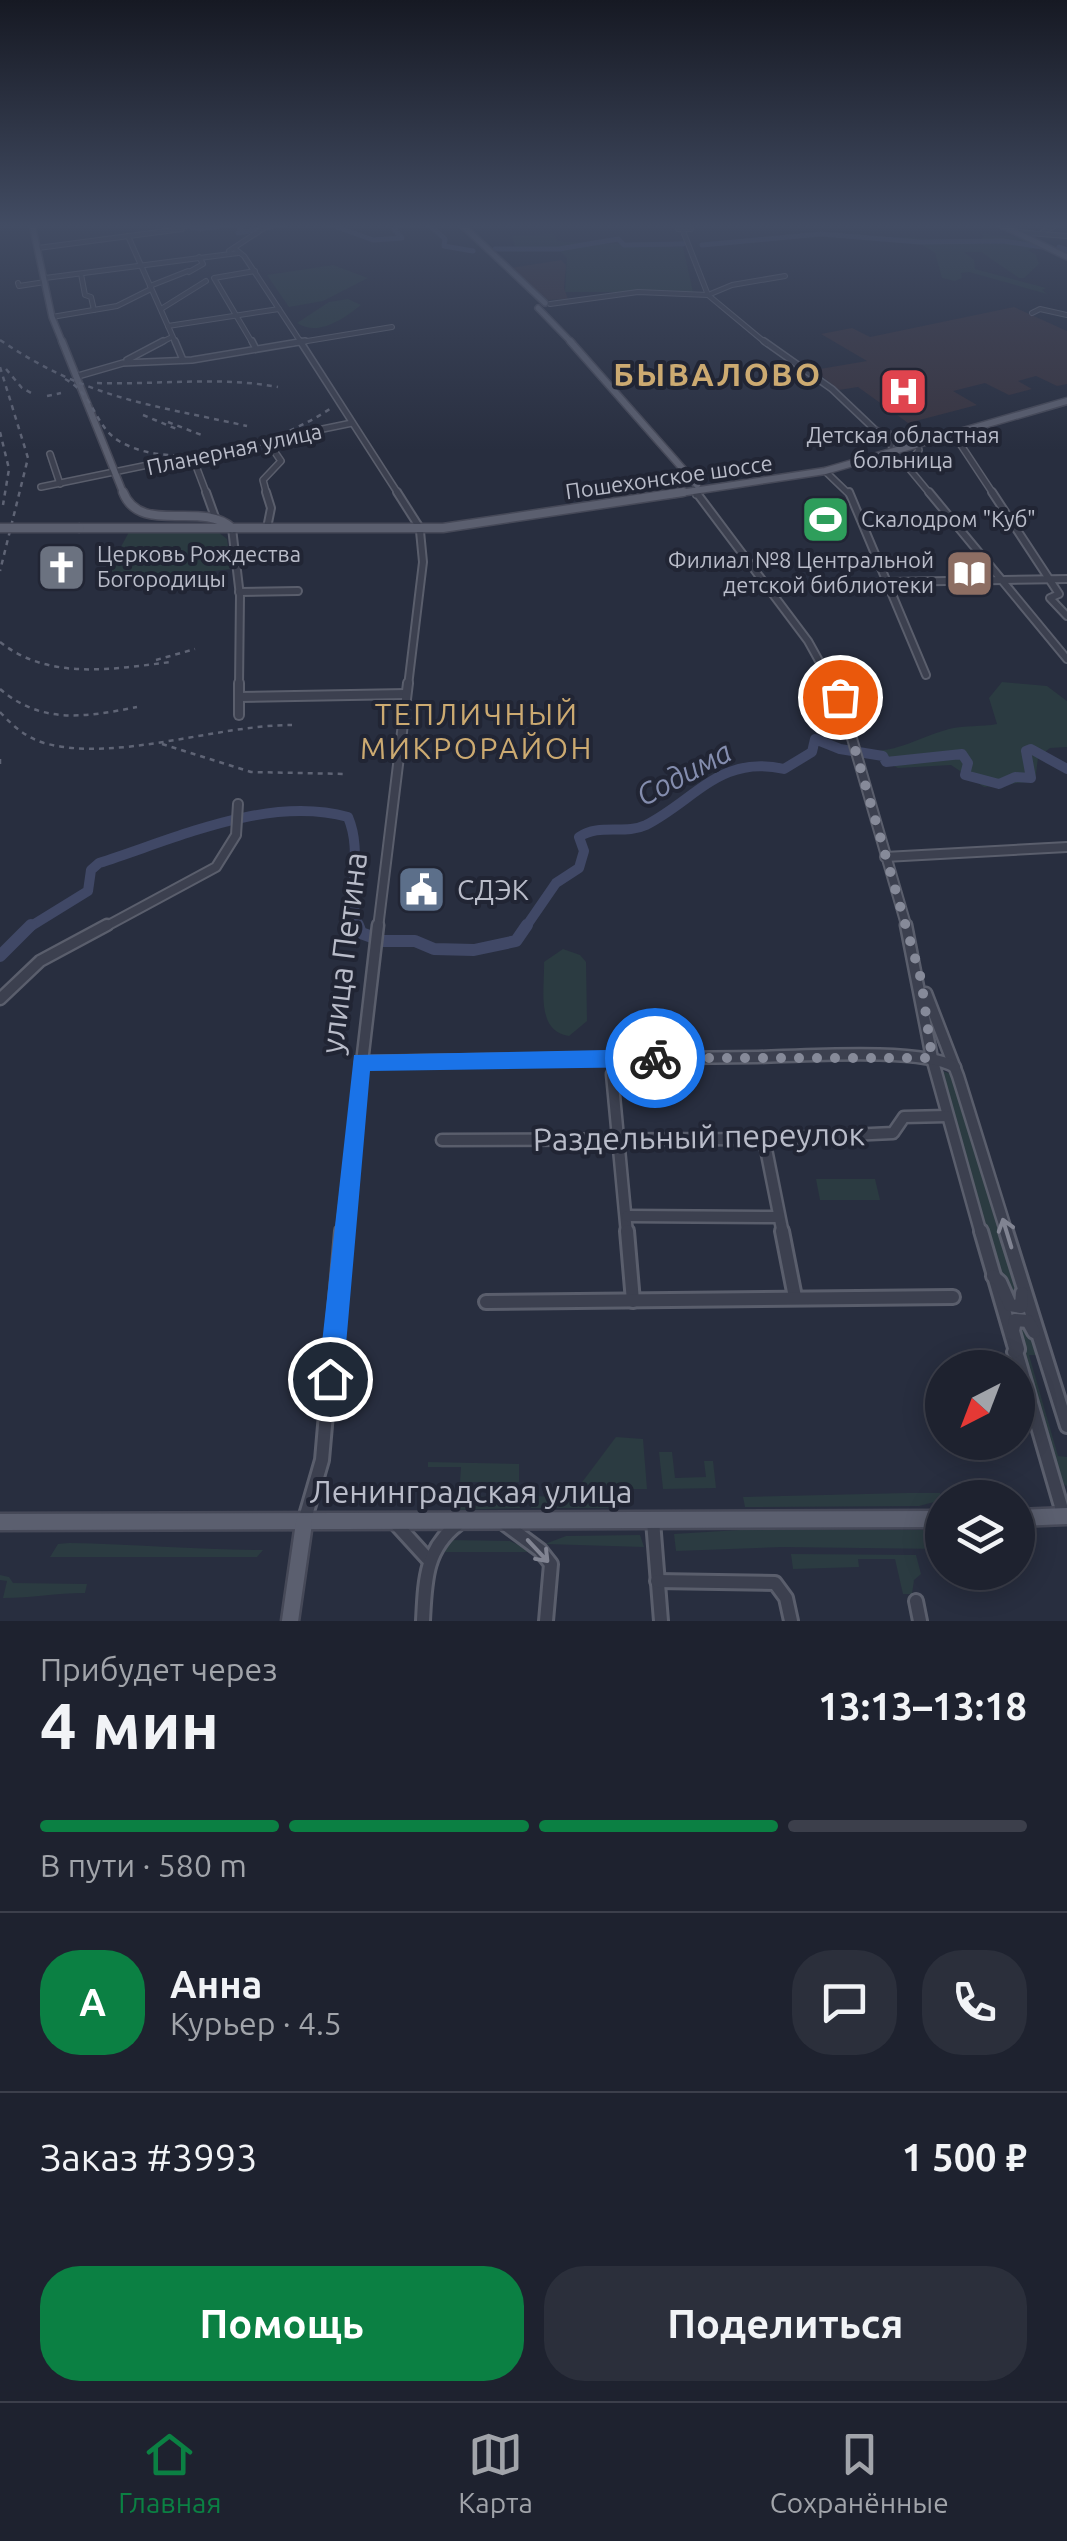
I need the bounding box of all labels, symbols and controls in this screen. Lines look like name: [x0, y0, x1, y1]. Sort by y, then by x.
district label: БЫВАЛОВО: [613, 356, 823, 392]
hospital icon: Детская областная больница: [877, 365, 929, 417]
street label: Планерная улица: [144, 418, 324, 479]
place label: Детская областная больница: [806, 422, 1000, 472]
street label: Пошехонское шоссе: [564, 450, 774, 503]
sports icon: Скалодром "Куб": [800, 493, 852, 545]
place label: Скалодром "Куб": [861, 506, 1036, 531]
church icon: Церковь Рождества Богородицы: [36, 541, 88, 593]
place label: Церковь Рождества Богородицы: [97, 541, 301, 591]
place label: Филиал №8 Центральной детской библиотеки: [668, 547, 934, 597]
library icon: Филиал №8 Центральной детской библиотеки: [943, 547, 995, 599]
pin: [798, 655, 883, 740]
icon: bag: [813, 670, 868, 725]
district label: ТЕПЛИЧНЫЙ МИКРОРАЙОН: [360, 697, 594, 765]
water label: Содима: [630, 734, 737, 812]
street label: улица Петина: [313, 850, 373, 1056]
public building icon: СДЭК: [396, 864, 448, 916]
place label: СДЭК: [457, 874, 529, 905]
courier: [605, 1008, 705, 1108]
icon: bike: [628, 1031, 683, 1086]
street label: Раздельный переулок: [533, 1115, 865, 1157]
one-way arrow: [997, 1217, 1015, 1249]
pin: [288, 1337, 373, 1422]
north arrow: [925, 1350, 1035, 1460]
map controls: [925, 1350, 1035, 1590]
icon: home: [303, 1352, 358, 1407]
street label: Ленинградская улица: [310, 1473, 632, 1509]
button: layers: [925, 1480, 1035, 1590]
one-way arrow: [526, 1537, 550, 1563]
text: Прибудет через: [40, 1651, 278, 1687]
text: 13:13–13:18: [818, 1685, 1027, 1727]
text: 4 мин: [40, 1688, 219, 1761]
text: В пути · 580 m: [40, 1847, 247, 1883]
button: chat: [792, 1950, 897, 2055]
button: phone: [922, 1950, 1027, 2055]
text: Анна: [170, 1963, 262, 2005]
text: А: [79, 1981, 106, 2023]
text: Курьер · 4.5: [170, 2005, 342, 2041]
text: Заказ #3993: [40, 2136, 258, 2178]
text: 1 500 ₽: [902, 2136, 1027, 2178]
button: Помощь: [40, 2266, 524, 2381]
button: Поделиться: [544, 2266, 1027, 2381]
tab: Главная: [118, 2427, 222, 2518]
tab: Карта: [458, 2427, 533, 2518]
tab: Сохранённые: [770, 2427, 949, 2518]

